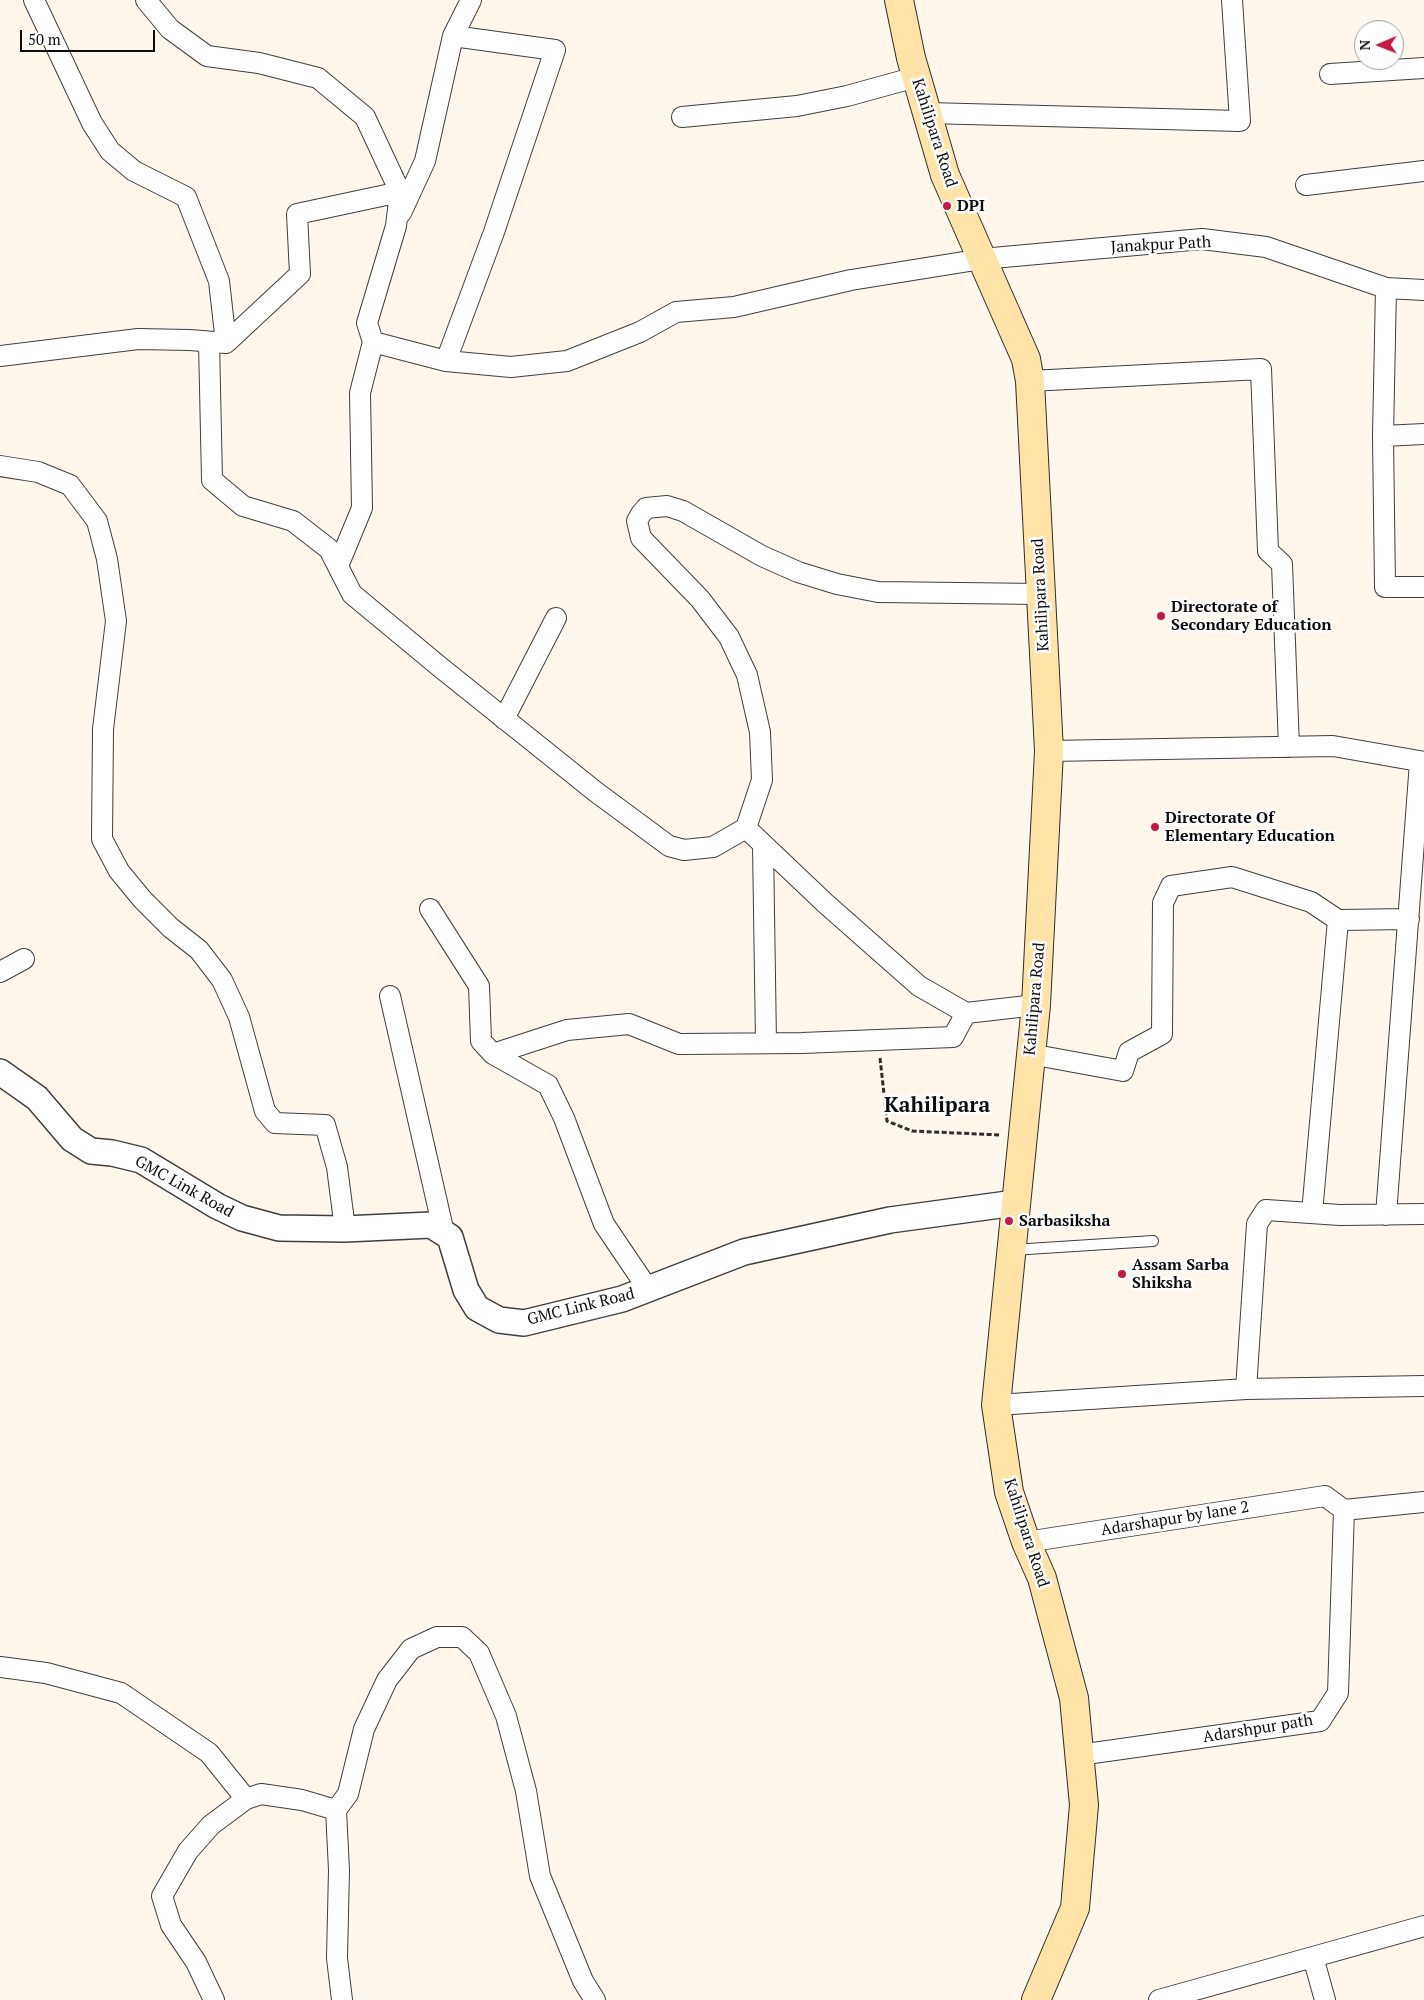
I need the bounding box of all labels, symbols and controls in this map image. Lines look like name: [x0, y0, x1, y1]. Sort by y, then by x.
scale bar: [22, 20, 158, 52]
north arrow: [1354, 20, 1404, 70]
text: 50 m: [28, 29, 61, 49]
text: N: [1355, 40, 1374, 51]
street label: Kahilipara Road: [907, 76, 961, 190]
place label: DPI: [957, 196, 985, 216]
marker: DPI: [941, 200, 953, 212]
street label: Janakpur Path: [1110, 233, 1212, 257]
street label: Kahilipara Road: [1028, 538, 1054, 652]
place label: Directorate of Secondary Education: [1171, 597, 1331, 635]
marker: Directorate of Secondary Education: [1155, 610, 1167, 622]
place label: Directorate Of Elementary Education: [1165, 808, 1335, 846]
marker: Directorate Of Elementary Education: [1149, 821, 1161, 833]
street label: Kahilipara Road: [1021, 942, 1049, 1056]
district label: Kahilipara: [884, 1093, 990, 1119]
street label: GMC Link Road: [131, 1152, 237, 1222]
place label: Sarbasiksha: [1019, 1211, 1110, 1231]
marker: Sarbasiksha: [1003, 1215, 1015, 1227]
place label: Assam Sarba Shiksha: [1132, 1255, 1229, 1293]
marker: Assam Sarba Shiksha: [1116, 1268, 1128, 1280]
street label: GMC Link Road: [525, 1284, 637, 1330]
street label: Kahilipara Road: [999, 1476, 1053, 1590]
street label: Adarshapur by lane 2: [1099, 1498, 1251, 1540]
street label: Adarshpur path: [1202, 1711, 1314, 1747]

